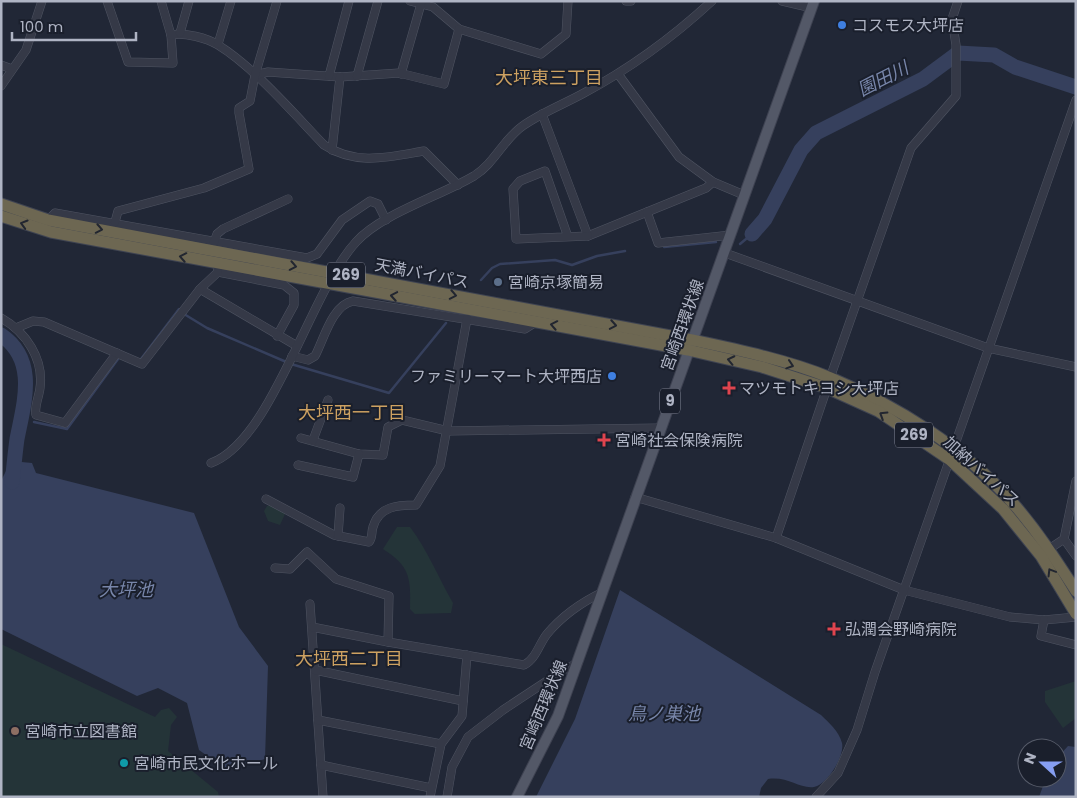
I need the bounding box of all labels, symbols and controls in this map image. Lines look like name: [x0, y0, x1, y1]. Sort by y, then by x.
scale bar: [12, 10, 136, 42]
place label: コスモス大坪店: [852, 14, 964, 37]
text: 100 m: [20, 16, 63, 37]
marker: コスモス大坪店: [836, 19, 848, 31]
water label: 園田川: [853, 54, 914, 102]
district label: 大坪東三丁目: [495, 65, 603, 90]
one-way arrow: [20, 219, 28, 229]
one-way arrow: [95, 224, 103, 234]
one-way arrow: [178, 252, 187, 262]
street label: 天満バイパス: [373, 253, 471, 294]
one-way arrow: [289, 260, 298, 270]
road number: 269: [327, 262, 365, 288]
place label: 宮崎京塚簡易: [508, 271, 604, 294]
marker: 宮崎京塚簡易: [492, 276, 504, 288]
street label: 宮崎西環状線: [655, 276, 710, 374]
one-way arrow: [448, 290, 457, 300]
one-way arrow: [390, 291, 398, 301]
one-way arrow: [550, 320, 558, 331]
one-way arrow: [608, 320, 617, 330]
one-way arrow: [726, 355, 735, 366]
one-way arrow: [785, 359, 794, 369]
place label: ファミリーマート大坪西店: [410, 365, 602, 388]
marker: ファミリーマート大坪西店: [606, 370, 618, 382]
place label: マツモトキヨシ大坪店: [739, 377, 899, 400]
marker: マツモトキヨシ大坪店: [723, 382, 735, 394]
road number: 9: [660, 388, 680, 414]
district label: 大坪西一丁目: [298, 400, 406, 425]
one-way arrow: [879, 411, 888, 421]
road number: 269: [895, 422, 933, 448]
place label: 宮崎社会保険病院: [615, 429, 743, 452]
street label: 加納バイパス: [938, 431, 1025, 512]
marker: 宮崎社会保険病院: [597, 433, 611, 447]
one-way arrow: [1047, 568, 1057, 577]
water label: 大坪池: [99, 577, 155, 602]
place label: 弘潤会野崎病院: [845, 618, 957, 641]
marker: 弘潤会野崎病院: [827, 622, 841, 636]
district label: 大坪西二丁目: [295, 646, 403, 671]
street label: 宮崎西環状線: [514, 657, 573, 754]
water label: 鳥ノ巣池: [628, 701, 702, 726]
place label: 宮崎市立図書館: [25, 720, 137, 743]
marker: 宮崎市立図書館: [9, 725, 21, 737]
north arrow: [1017, 738, 1067, 788]
text: N: [1019, 750, 1041, 767]
place label: 宮崎市民文化ホール: [134, 752, 278, 775]
marker: 宮崎市民文化ホール: [118, 757, 130, 769]

